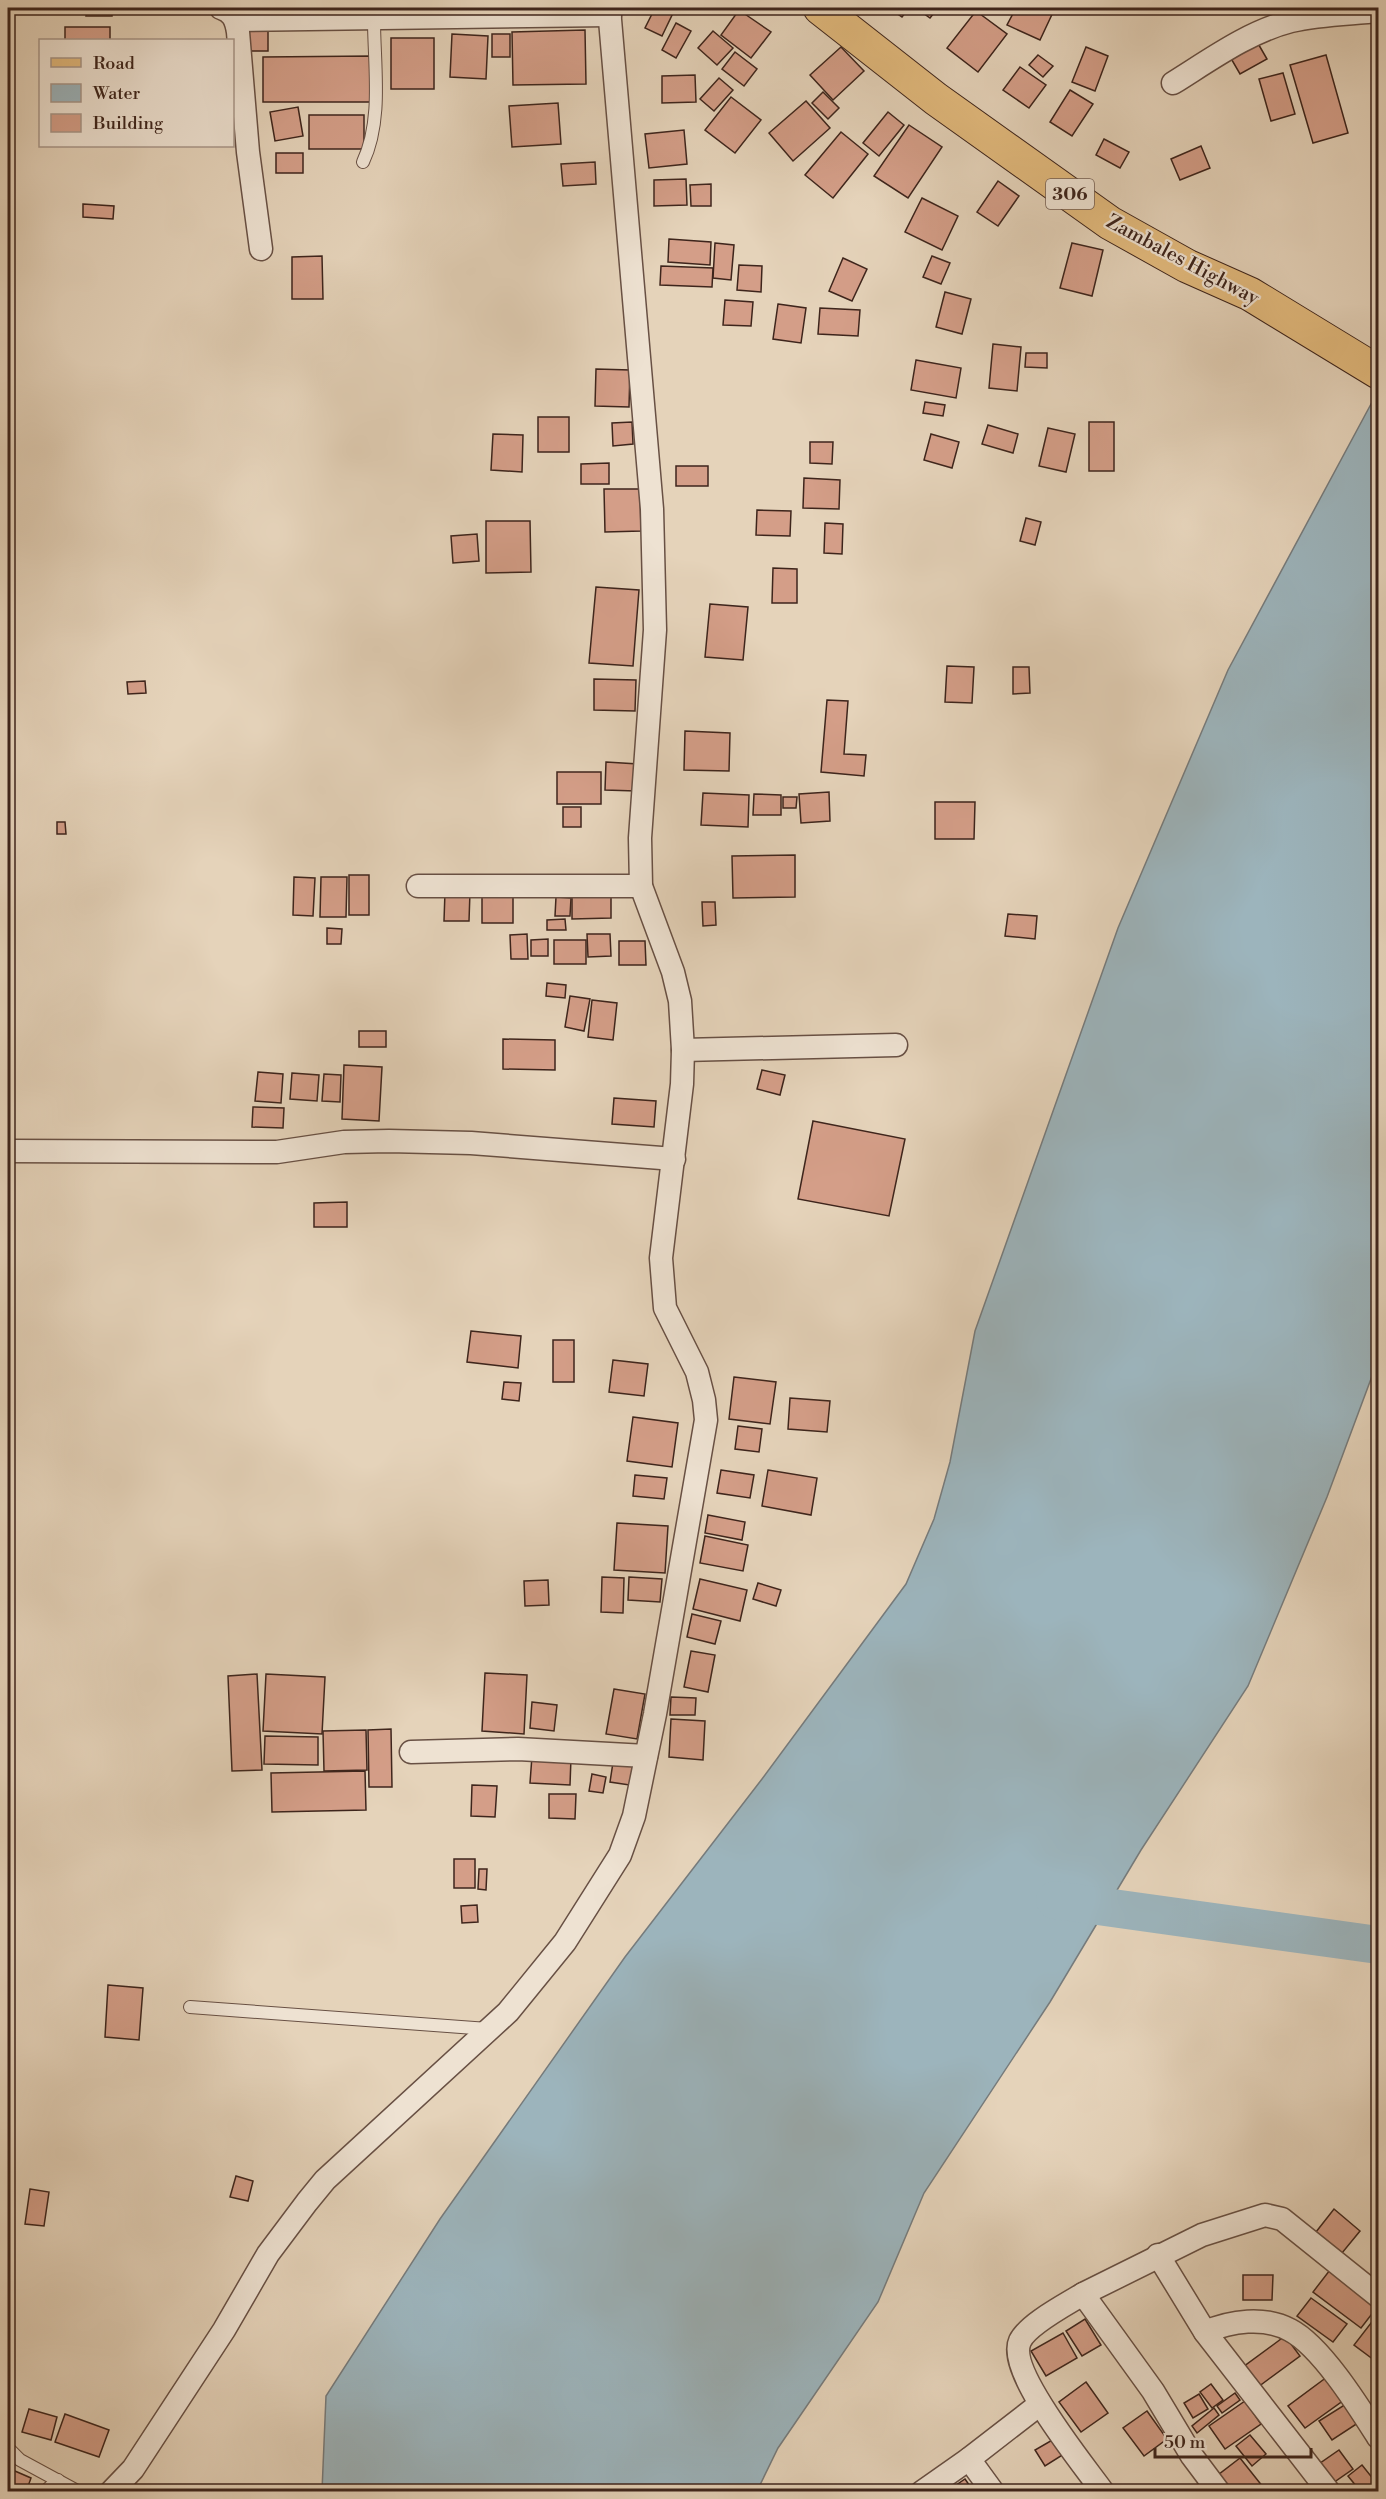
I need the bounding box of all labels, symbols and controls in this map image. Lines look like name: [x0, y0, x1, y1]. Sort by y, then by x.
legend: [39, 39, 234, 147]
text: Road: [93, 52, 136, 75]
text: Water: [92, 82, 141, 105]
text: Building: [92, 112, 164, 135]
road number: 306: [1046, 179, 1094, 209]
street label: Zambales Highway: [1102, 210, 1263, 311]
scale bar: [1155, 2421, 1311, 2459]
text: 50 m: [1164, 2431, 1206, 2454]

